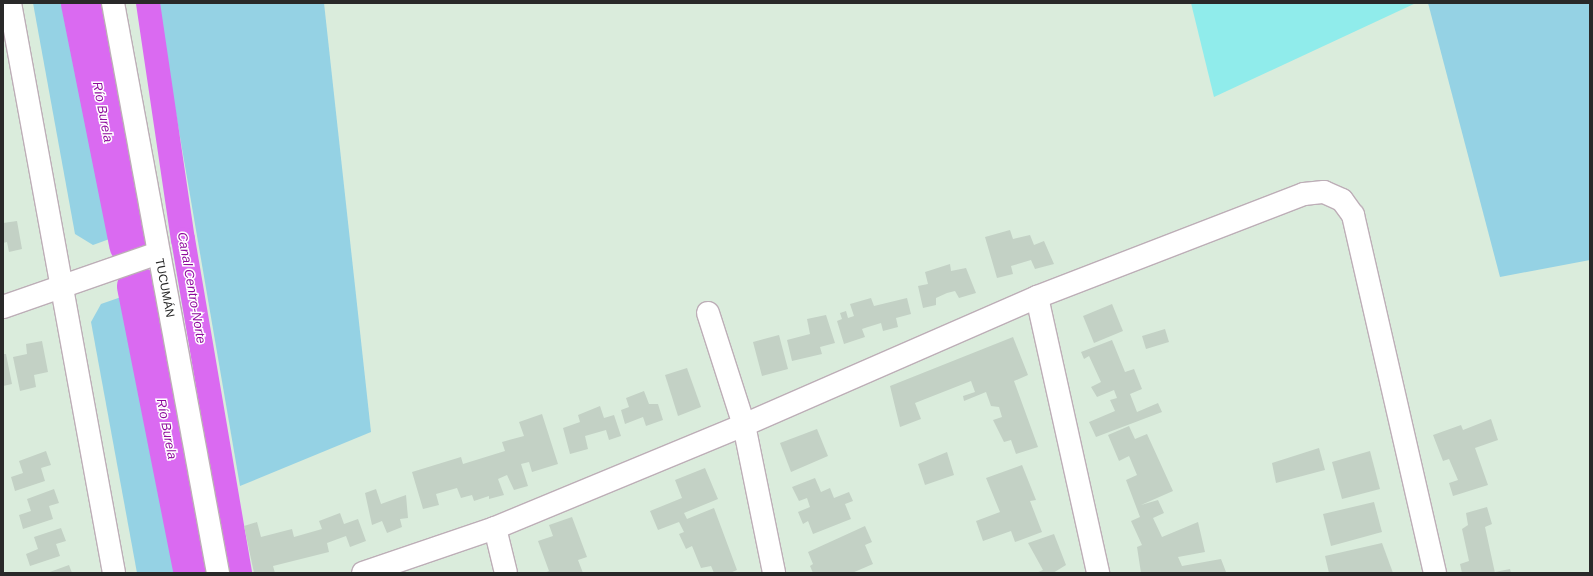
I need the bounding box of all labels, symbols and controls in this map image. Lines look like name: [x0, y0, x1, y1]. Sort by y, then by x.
water label: Río Burela: [88, 80, 116, 144]
water label: Canal Centro-Norte: [174, 231, 208, 345]
street label: TUCUMÁN: [151, 257, 177, 319]
water label: Río Burela: [152, 397, 180, 461]

